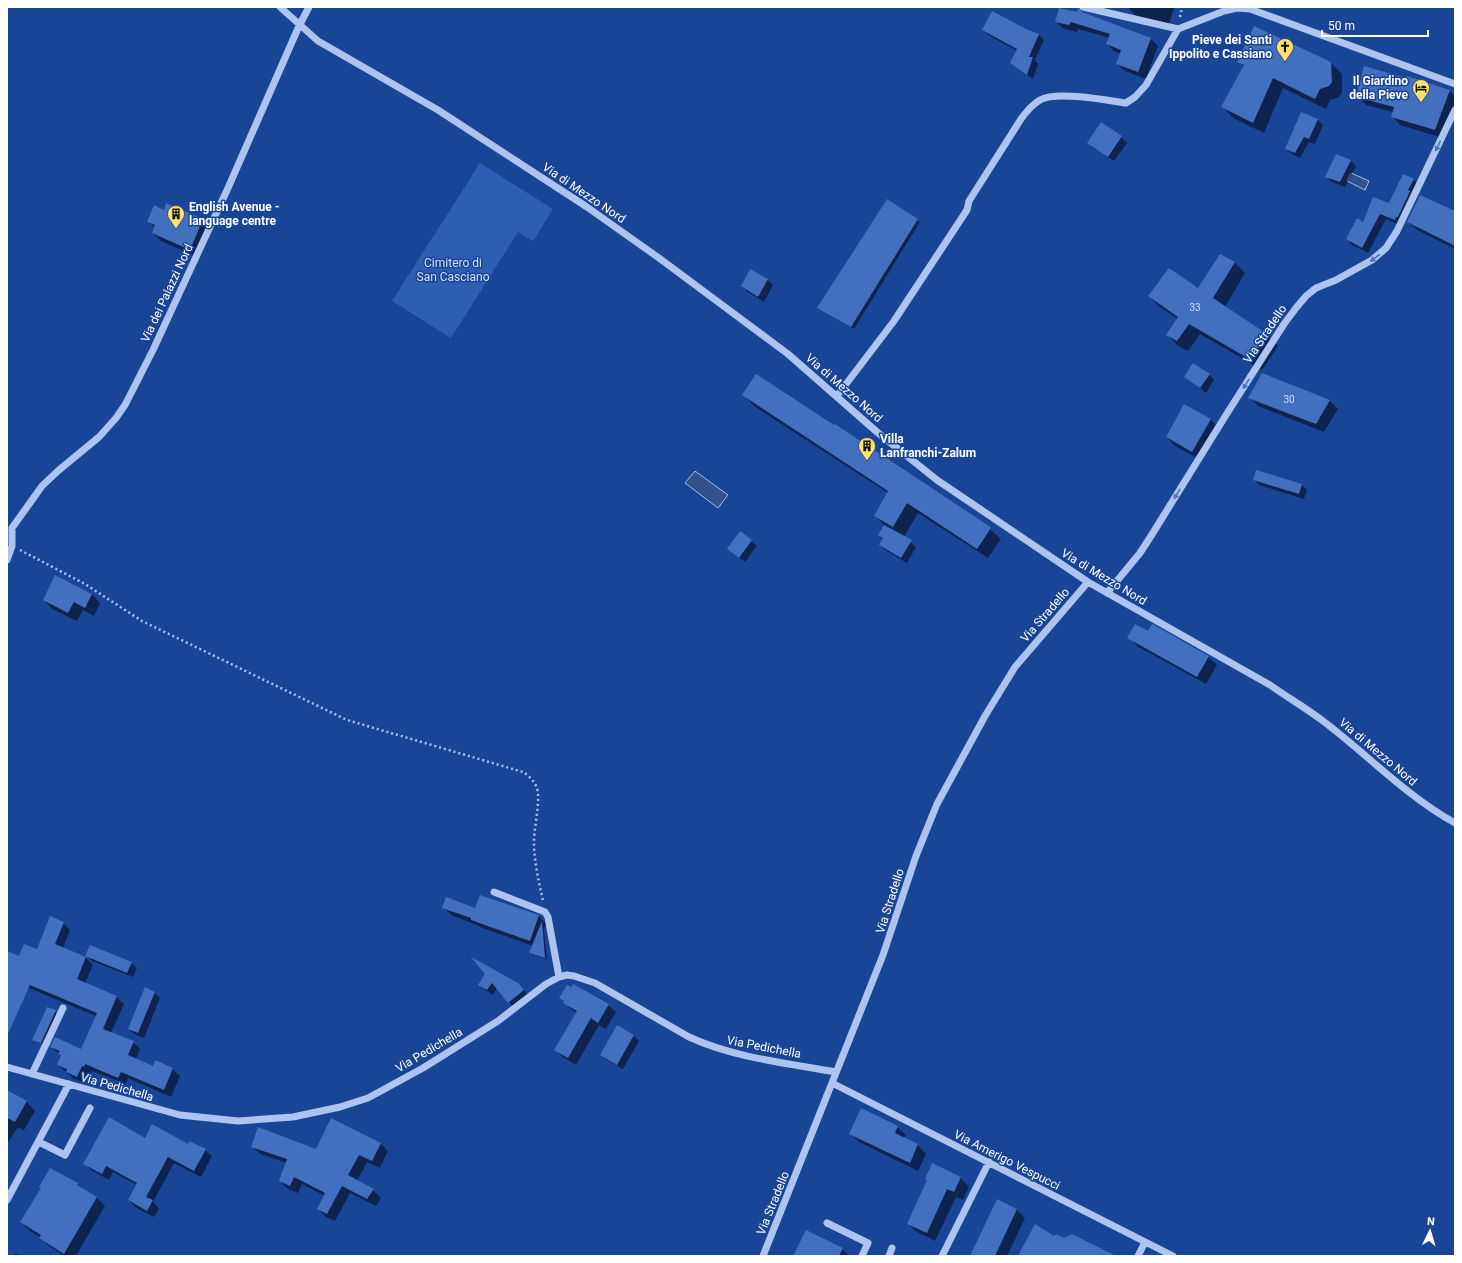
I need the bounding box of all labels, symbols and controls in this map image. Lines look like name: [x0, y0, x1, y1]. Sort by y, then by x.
scale bar: [1322, 12, 1428, 38]
text: 50 m: [1328, 19, 1355, 33]
place label: Pieve dei Santi Ippolito e Cassiano: [1169, 33, 1272, 61]
church icon: Pieve dei Santi Ippolito e Cassiano: [1275, 37, 1295, 62]
place label: Il Giardino della Pieve: [1349, 74, 1409, 102]
hotel icon: Il Giardino della Pieve: [1411, 78, 1431, 103]
one-way arrow: [1435, 140, 1441, 151]
street label: Via di Mezzo Nord: [540, 160, 628, 226]
place label: English Avenue - language centre: [189, 200, 279, 228]
building icon: English Avenue - language centre: [166, 204, 186, 229]
street label: Via dei Palazzi Nord: [138, 242, 196, 344]
one-way arrow: [1369, 253, 1380, 262]
park label: Cimitero di San Casciano: [417, 256, 490, 284]
house number: 33: [1189, 302, 1201, 313]
street label: Via Stradello: [1240, 302, 1290, 366]
street label: Via di Mezzo Nord: [803, 351, 885, 425]
one-way arrow: [1242, 379, 1250, 389]
house number: 30: [1283, 394, 1295, 405]
place label: Villa Lanfranchi-Zalum: [880, 432, 976, 460]
building icon: Villa Lanfranchi-Zalum: [857, 436, 877, 461]
one-way arrow: [1174, 488, 1181, 500]
street label: Via di Mezzo Nord: [1059, 546, 1149, 608]
street label: Via Stradello: [1018, 585, 1072, 645]
street label: Via di Mezzo Nord: [1336, 715, 1420, 789]
street label: Via Stradello: [873, 867, 907, 935]
street label: Via Pedichella: [393, 1025, 465, 1075]
street label: Via Pedichella: [726, 1033, 802, 1061]
street label: Via Pedichella: [79, 1070, 155, 1104]
street label: Via Amerigo Vespucci: [952, 1127, 1062, 1193]
street label: Via Stradello: [754, 1169, 792, 1237]
north arrow: [1410, 1211, 1450, 1251]
text: N: [1426, 1215, 1435, 1228]

